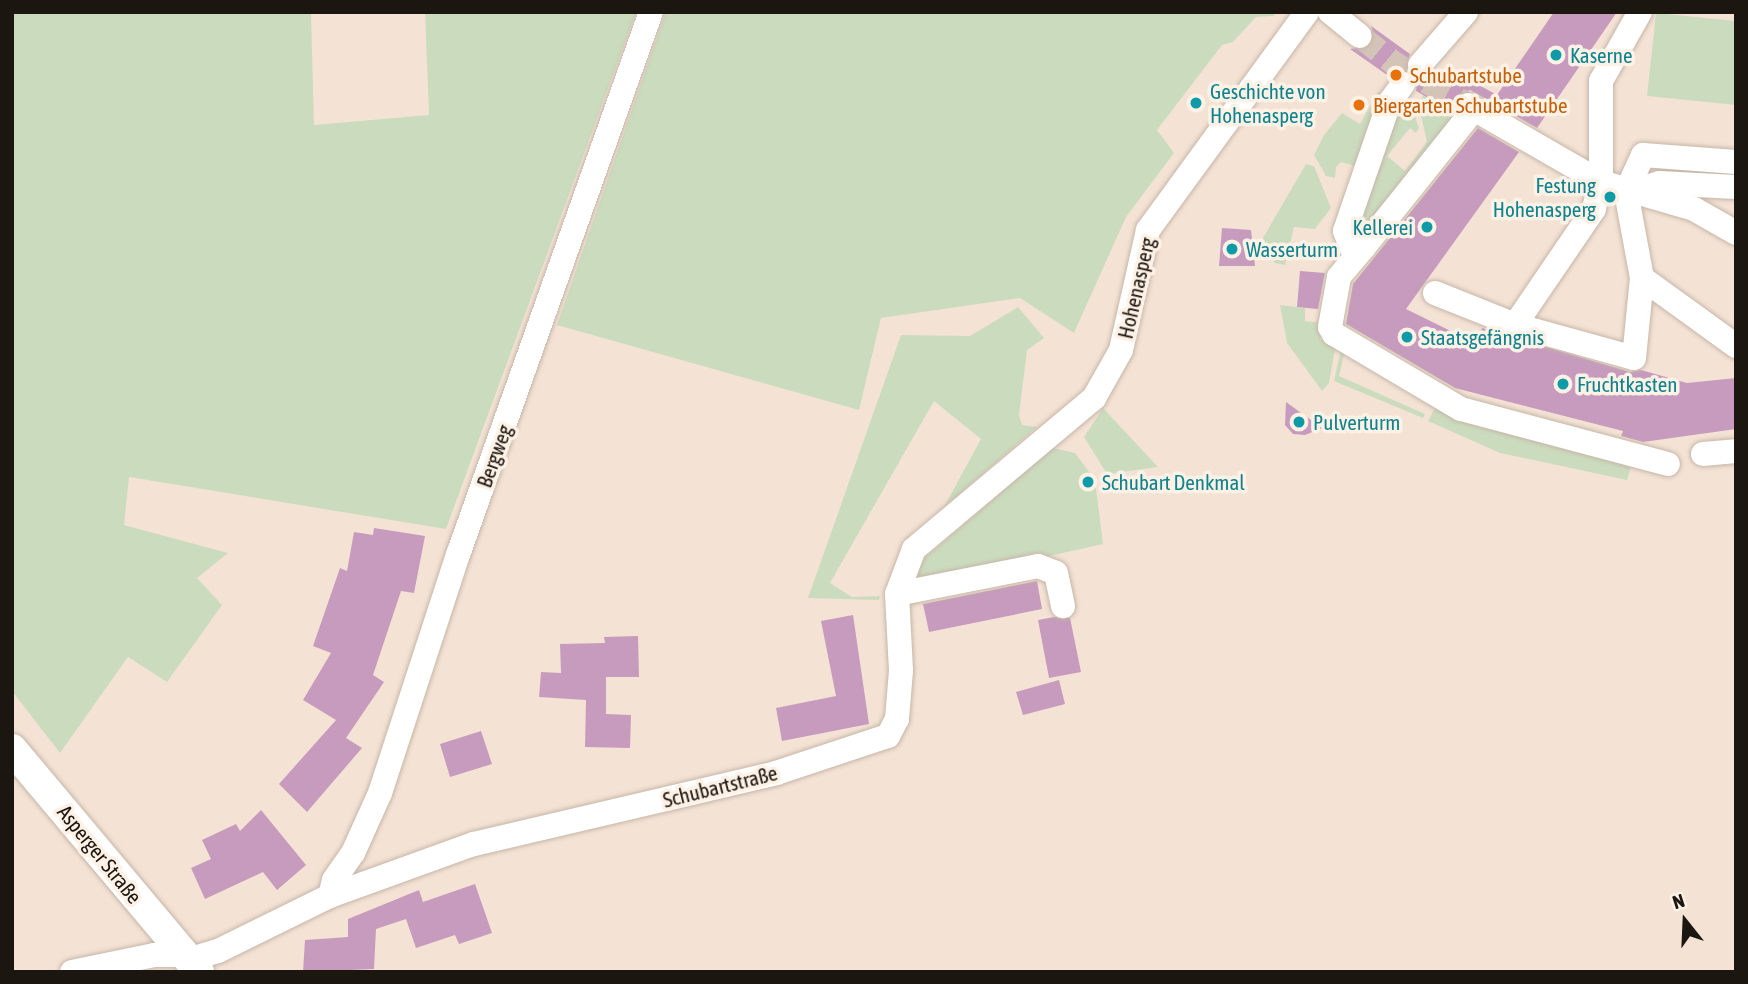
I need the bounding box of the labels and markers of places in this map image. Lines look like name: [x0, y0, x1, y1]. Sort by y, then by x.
place label: Kaserne: [1570, 42, 1632, 68]
marker: Kaserne: [1548, 47, 1564, 63]
place label: Schubartstube: [1410, 62, 1522, 88]
marker: Schubartstube: [1388, 67, 1404, 83]
place label: Geschichte von Hohenasperg: [1210, 78, 1326, 128]
place label: Biergarten Schubartstube: [1373, 92, 1567, 118]
marker: Geschichte von Hohenasperg: [1188, 95, 1204, 111]
marker: Biergarten Schubartstube: [1351, 97, 1367, 113]
place label: Festung Hohenasperg: [1493, 172, 1596, 222]
marker: Festung Hohenasperg: [1602, 189, 1618, 205]
place label: Kellerei: [1353, 214, 1413, 240]
marker: Kellerei: [1419, 219, 1435, 235]
place label: Wasserturm: [1246, 236, 1338, 262]
marker: Wasserturm: [1224, 241, 1240, 257]
place label: Staatsgefängnis: [1421, 324, 1544, 350]
marker: Staatsgefängnis: [1399, 329, 1415, 345]
place label: Fruchtkasten: [1577, 371, 1677, 397]
marker: Fruchtkasten: [1555, 376, 1571, 392]
place label: Pulverturm: [1313, 409, 1400, 435]
marker: Pulverturm: [1291, 414, 1307, 430]
place label: Schubart Denkmal: [1102, 469, 1245, 495]
marker: Schubart Denkmal: [1080, 474, 1096, 490]

